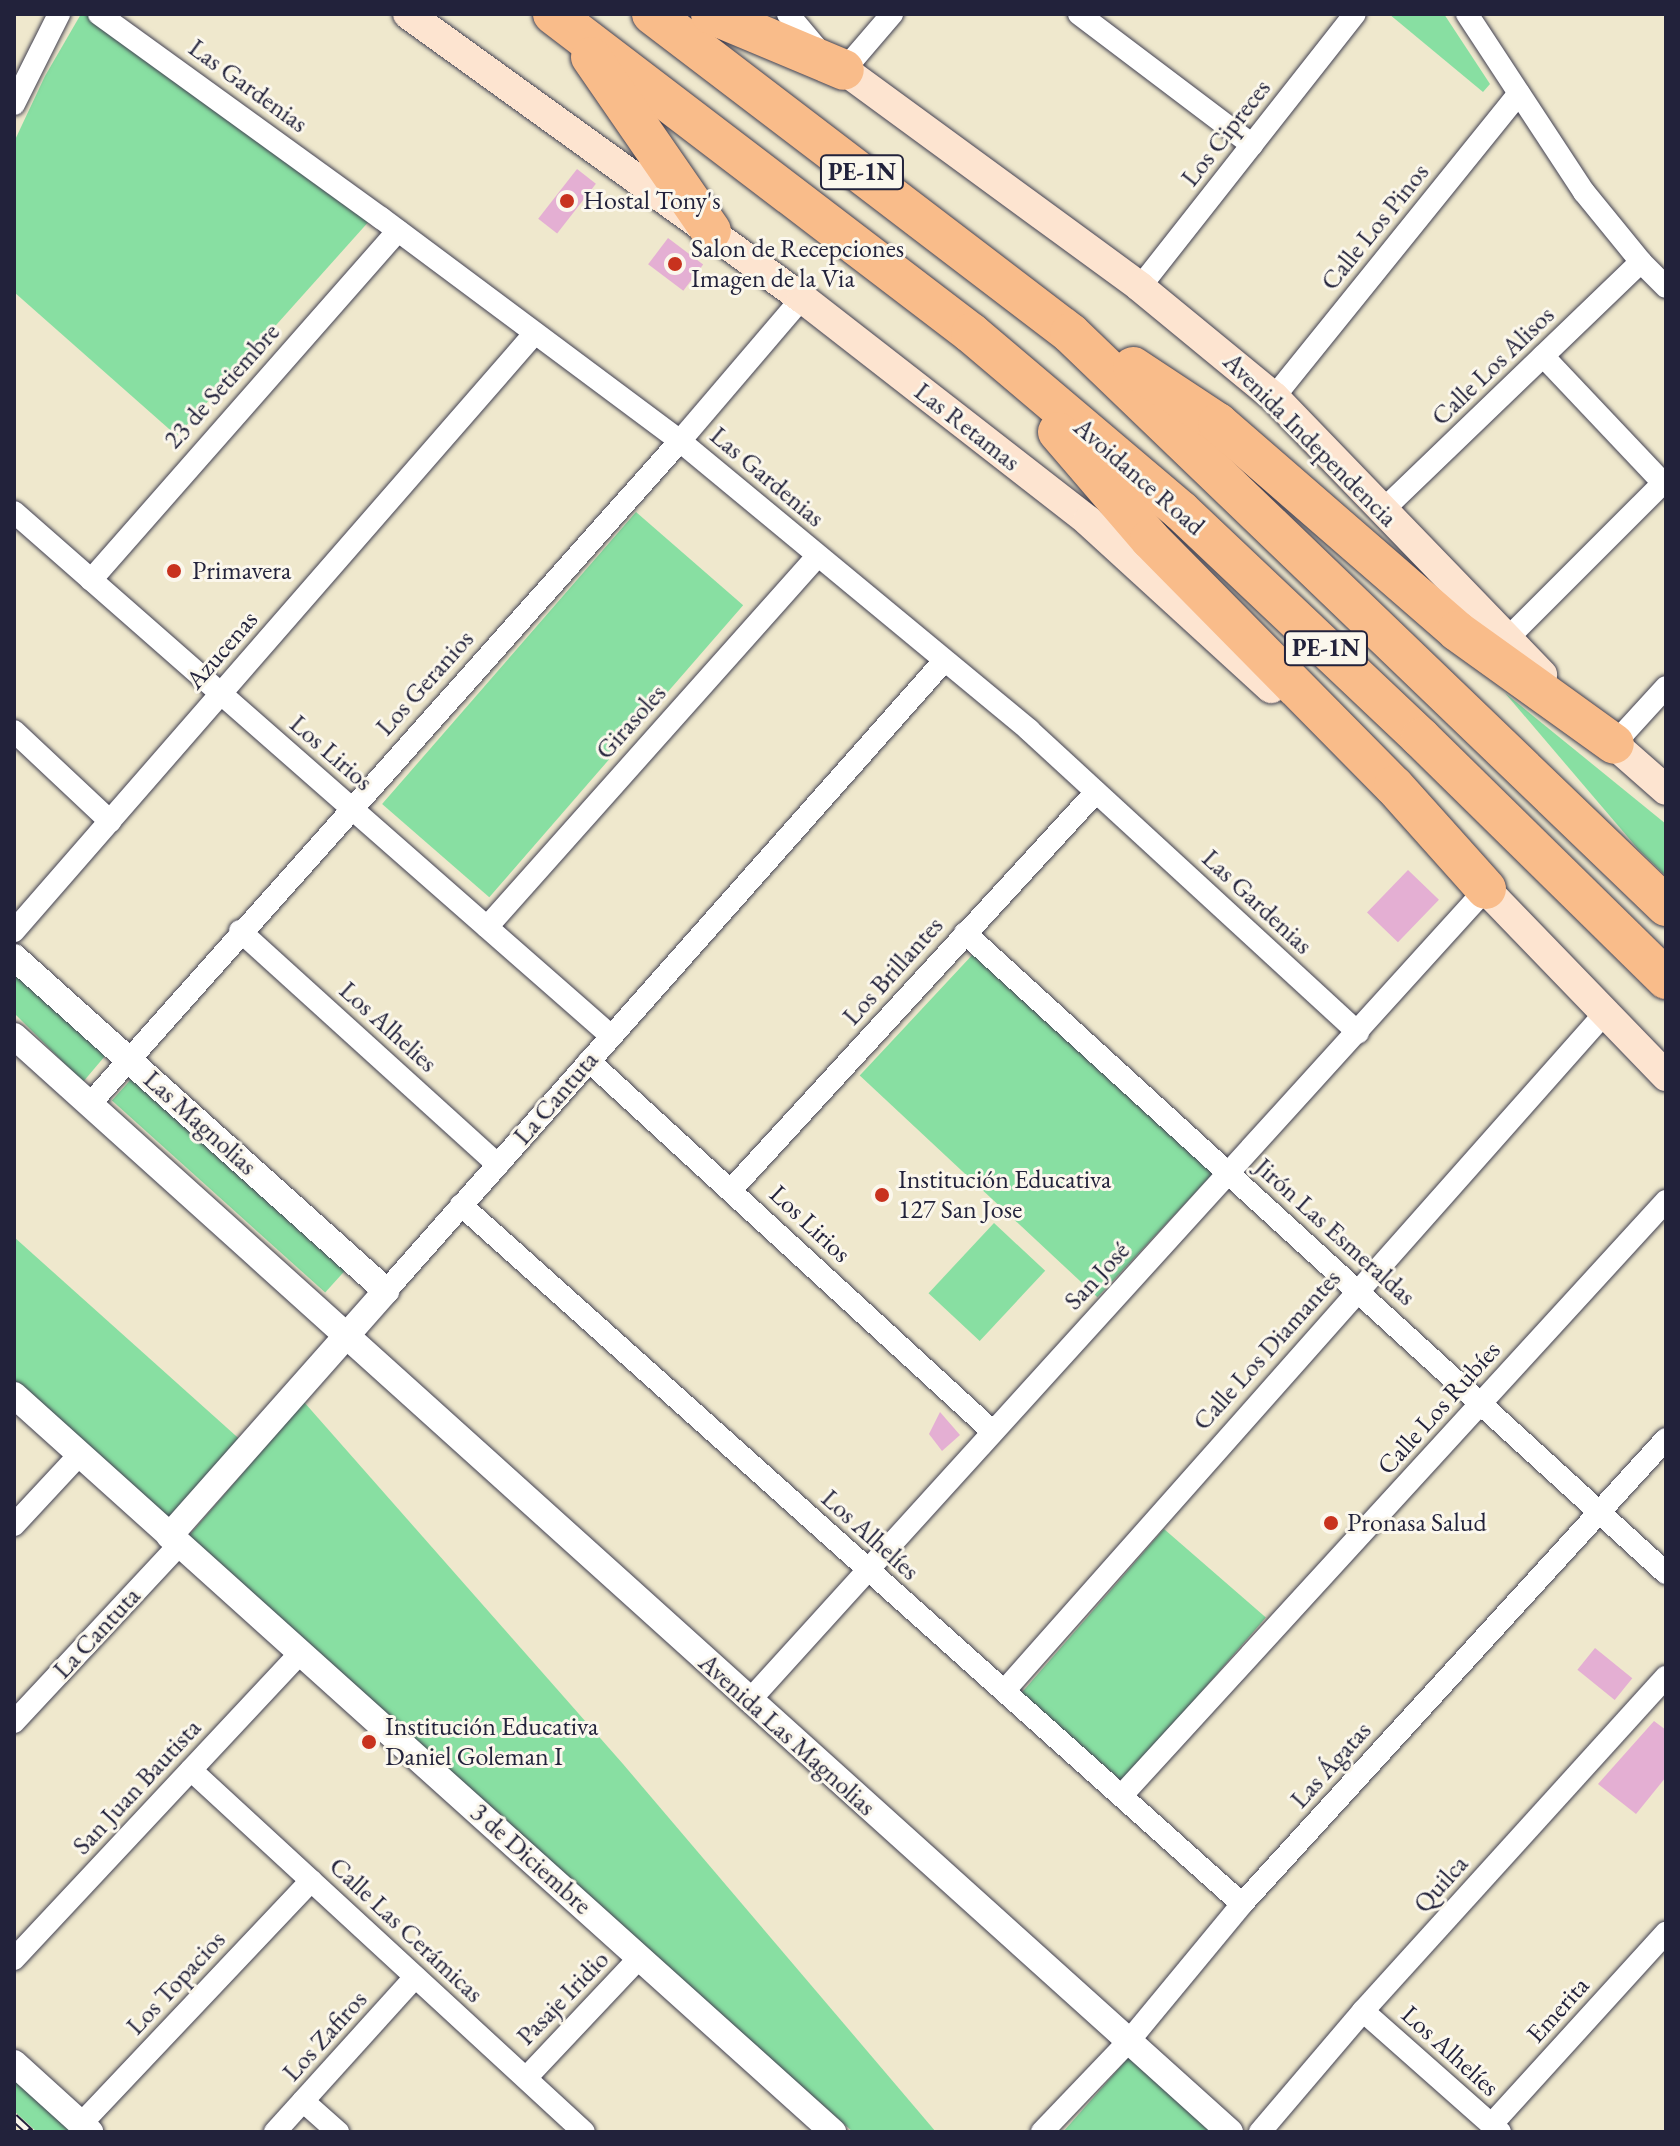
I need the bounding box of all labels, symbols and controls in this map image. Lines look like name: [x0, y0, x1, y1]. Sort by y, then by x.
street label: Las Gardenias: [182, 32, 314, 140]
street label: Los Cipreces: [1175, 73, 1277, 193]
road number: PE-1N: [818, 152, 906, 192]
street label: Calle Los Pinos: [1314, 157, 1436, 297]
place label: Hostal Tony's: [583, 185, 721, 217]
marker: Hostal Tony's: [558, 192, 576, 210]
place label: Salon de Recepciones Imagen de la Via: [691, 233, 904, 294]
marker: Salon de Recepciones Imagen de la Via: [666, 255, 684, 273]
street label: Calle Los Alisos: [1425, 300, 1561, 432]
street label: 23 de Setiembre: [158, 317, 286, 455]
street label: Avenida Independencia: [1216, 346, 1404, 534]
street label: Las Retamas: [908, 376, 1026, 478]
street label: Avoidance Road: [1067, 412, 1211, 542]
street label: Las Gardenias: [704, 420, 830, 534]
place label: Primavera: [192, 555, 291, 587]
marker: Primavera: [163, 560, 185, 582]
street label: Azucenas: [179, 604, 265, 696]
street label: Los Geranios: [370, 624, 480, 742]
road number: PE-1N: [1282, 628, 1370, 668]
street label: Girasoles: [589, 678, 673, 766]
street label: Los Lirios: [283, 709, 379, 797]
street label: Las Gardenias: [1195, 843, 1319, 961]
street label: Los Brillantes: [836, 910, 950, 1032]
street label: Los Alhelies: [333, 975, 443, 1079]
street label: La Cantuta: [507, 1045, 605, 1151]
street label: Las Magnolias: [137, 1064, 263, 1182]
street label: Jirón Las Esmeraldas: [1248, 1152, 1422, 1312]
place label: Institución Educativa 127 San Jose: [898, 1164, 1111, 1226]
street label: Los Lirios: [763, 1179, 857, 1269]
marker: Institución Educativa 127 San Jose: [873, 1186, 891, 1204]
street label: San José: [1058, 1236, 1136, 1316]
street label: Calle Los Diamantes: [1187, 1263, 1347, 1437]
street label: Calle Los Rubíes: [1371, 1335, 1507, 1481]
street label: Los Alhelíes: [815, 1483, 925, 1587]
place label: Pronasa Salud: [1347, 1507, 1487, 1539]
marker: Pronasa Salud: [1322, 1514, 1340, 1532]
street label: La Cantuta: [47, 1581, 147, 1685]
street label: Avenida Las Magnolias: [692, 1647, 882, 1823]
place label: Institución Educativa Daniel Goleman I: [385, 1711, 598, 1772]
street label: San Juan Bautista: [66, 1713, 208, 1861]
street label: Las Ágatas: [1284, 1715, 1378, 1815]
marker: Institución Educativa Daniel Goleman I: [360, 1733, 378, 1751]
street label: 3 de Diciembre: [464, 1797, 598, 1921]
street label: Quilca: [1407, 1849, 1475, 1919]
street label: Calle Las Cerámicas: [323, 1851, 489, 2009]
street label: Los Topacios: [120, 1925, 232, 2041]
street label: Pasaje Iridio: [510, 1944, 616, 2052]
street label: Emerita: [1520, 1970, 1596, 2050]
street label: Los Zafiros: [276, 1984, 374, 2088]
street label: Los Alhelíes: [1395, 1999, 1505, 2103]

